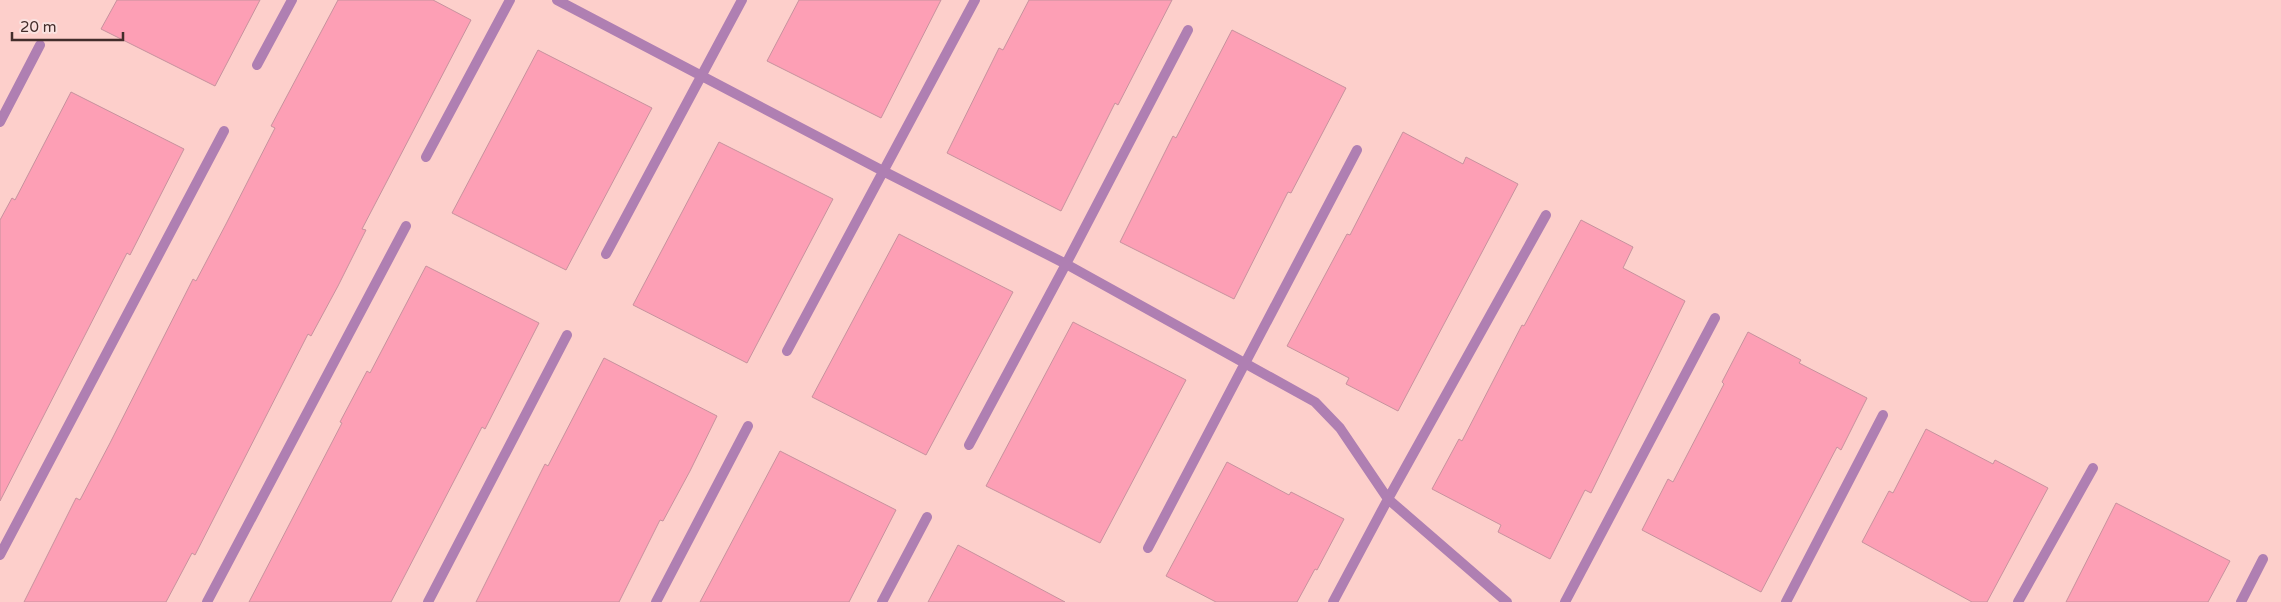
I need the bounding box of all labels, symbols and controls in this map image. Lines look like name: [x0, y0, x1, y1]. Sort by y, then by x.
scale bar: [12, 10, 124, 42]
text: 20 m: [20, 18, 57, 36]

